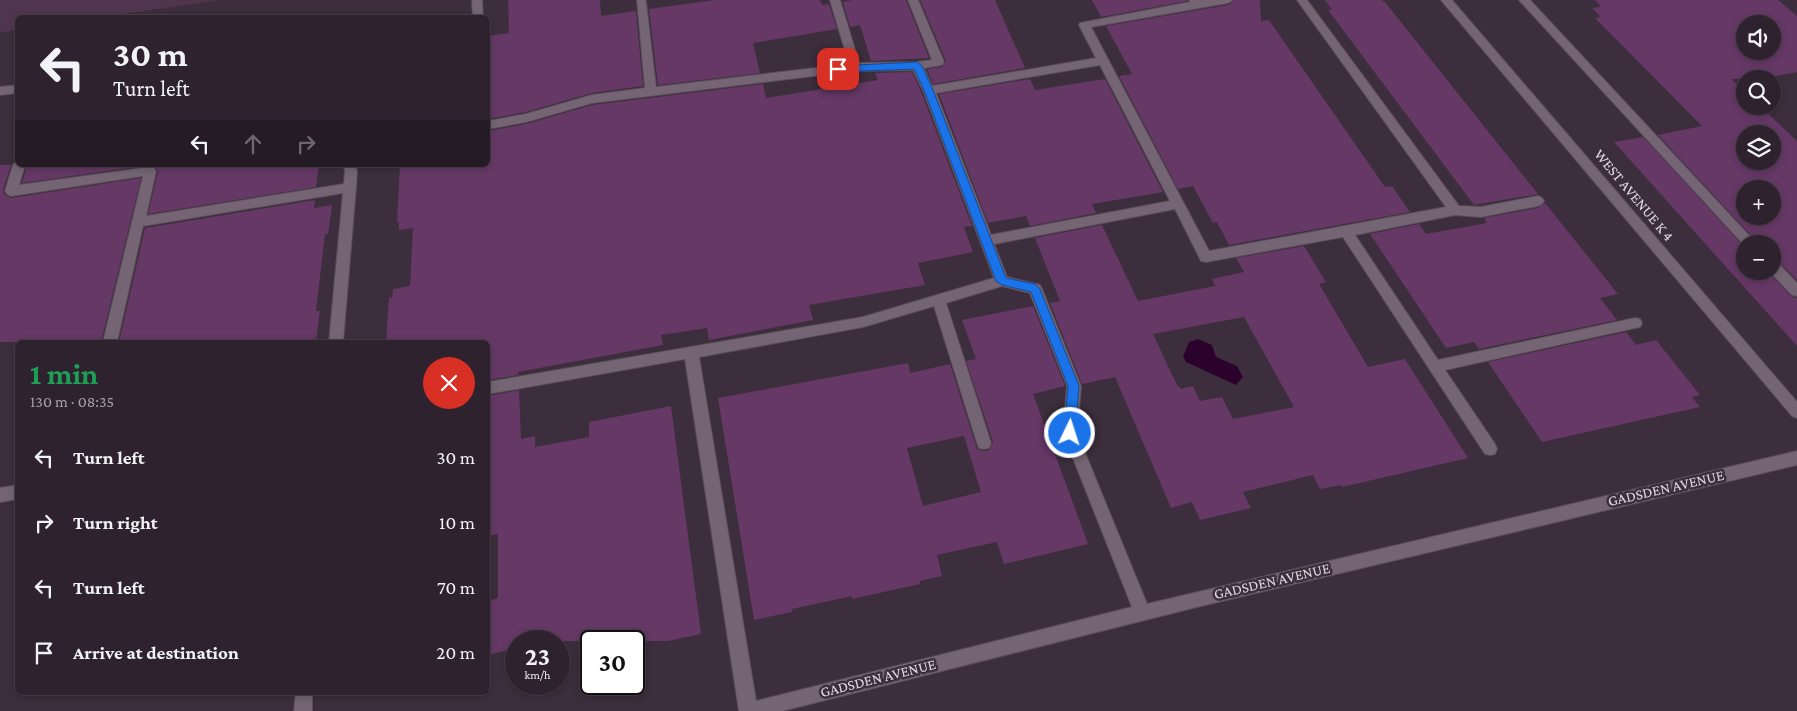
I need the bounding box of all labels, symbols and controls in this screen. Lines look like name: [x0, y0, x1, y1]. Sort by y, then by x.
map controls: [1736, 15, 1781, 280]
button: sound: [1736, 15, 1781, 60]
icon: left: [30, 35, 95, 100]
text: 30 m: [113, 35, 188, 74]
pin: [817, 48, 859, 90]
icon: arrive: [824, 55, 852, 83]
button: search: [1736, 70, 1781, 115]
text: Turn left: [113, 76, 190, 101]
button: layers: [1736, 125, 1781, 170]
icon: left: [186, 130, 214, 158]
icon: ahead: [239, 130, 267, 158]
icon: right: [292, 130, 320, 158]
street label: WEST AVENUE K 4: [1591, 146, 1677, 244]
button: +: [1736, 180, 1781, 225]
button: −: [1736, 235, 1781, 280]
text: 1 min: [30, 357, 98, 390]
button: close: [423, 357, 475, 409]
text: 130 m · 08:35: [30, 393, 114, 410]
position arrow: [1043, 406, 1095, 458]
icon: left: [30, 444, 58, 472]
text: Turn left: [73, 447, 145, 468]
text: 30 m: [436, 447, 475, 468]
street label: GADSDEN AVENUE: [1606, 467, 1726, 509]
icon: right: [30, 509, 58, 537]
text: Turn right: [73, 512, 158, 533]
text: 10 m: [439, 512, 475, 533]
street label: GADSDEN AVENUE: [1212, 560, 1332, 602]
icon: left: [30, 574, 58, 602]
text: Turn left: [73, 577, 145, 598]
text: 70 m: [437, 577, 475, 598]
speed limit sign: 30: [580, 630, 645, 695]
icon: arrive: [30, 639, 58, 667]
text: Arrive at destination: [73, 642, 239, 663]
text: 20 m: [436, 642, 475, 663]
text: 23: [525, 643, 550, 670]
street label: GADSDEN AVENUE: [819, 656, 937, 700]
text: km/h: [525, 668, 550, 682]

